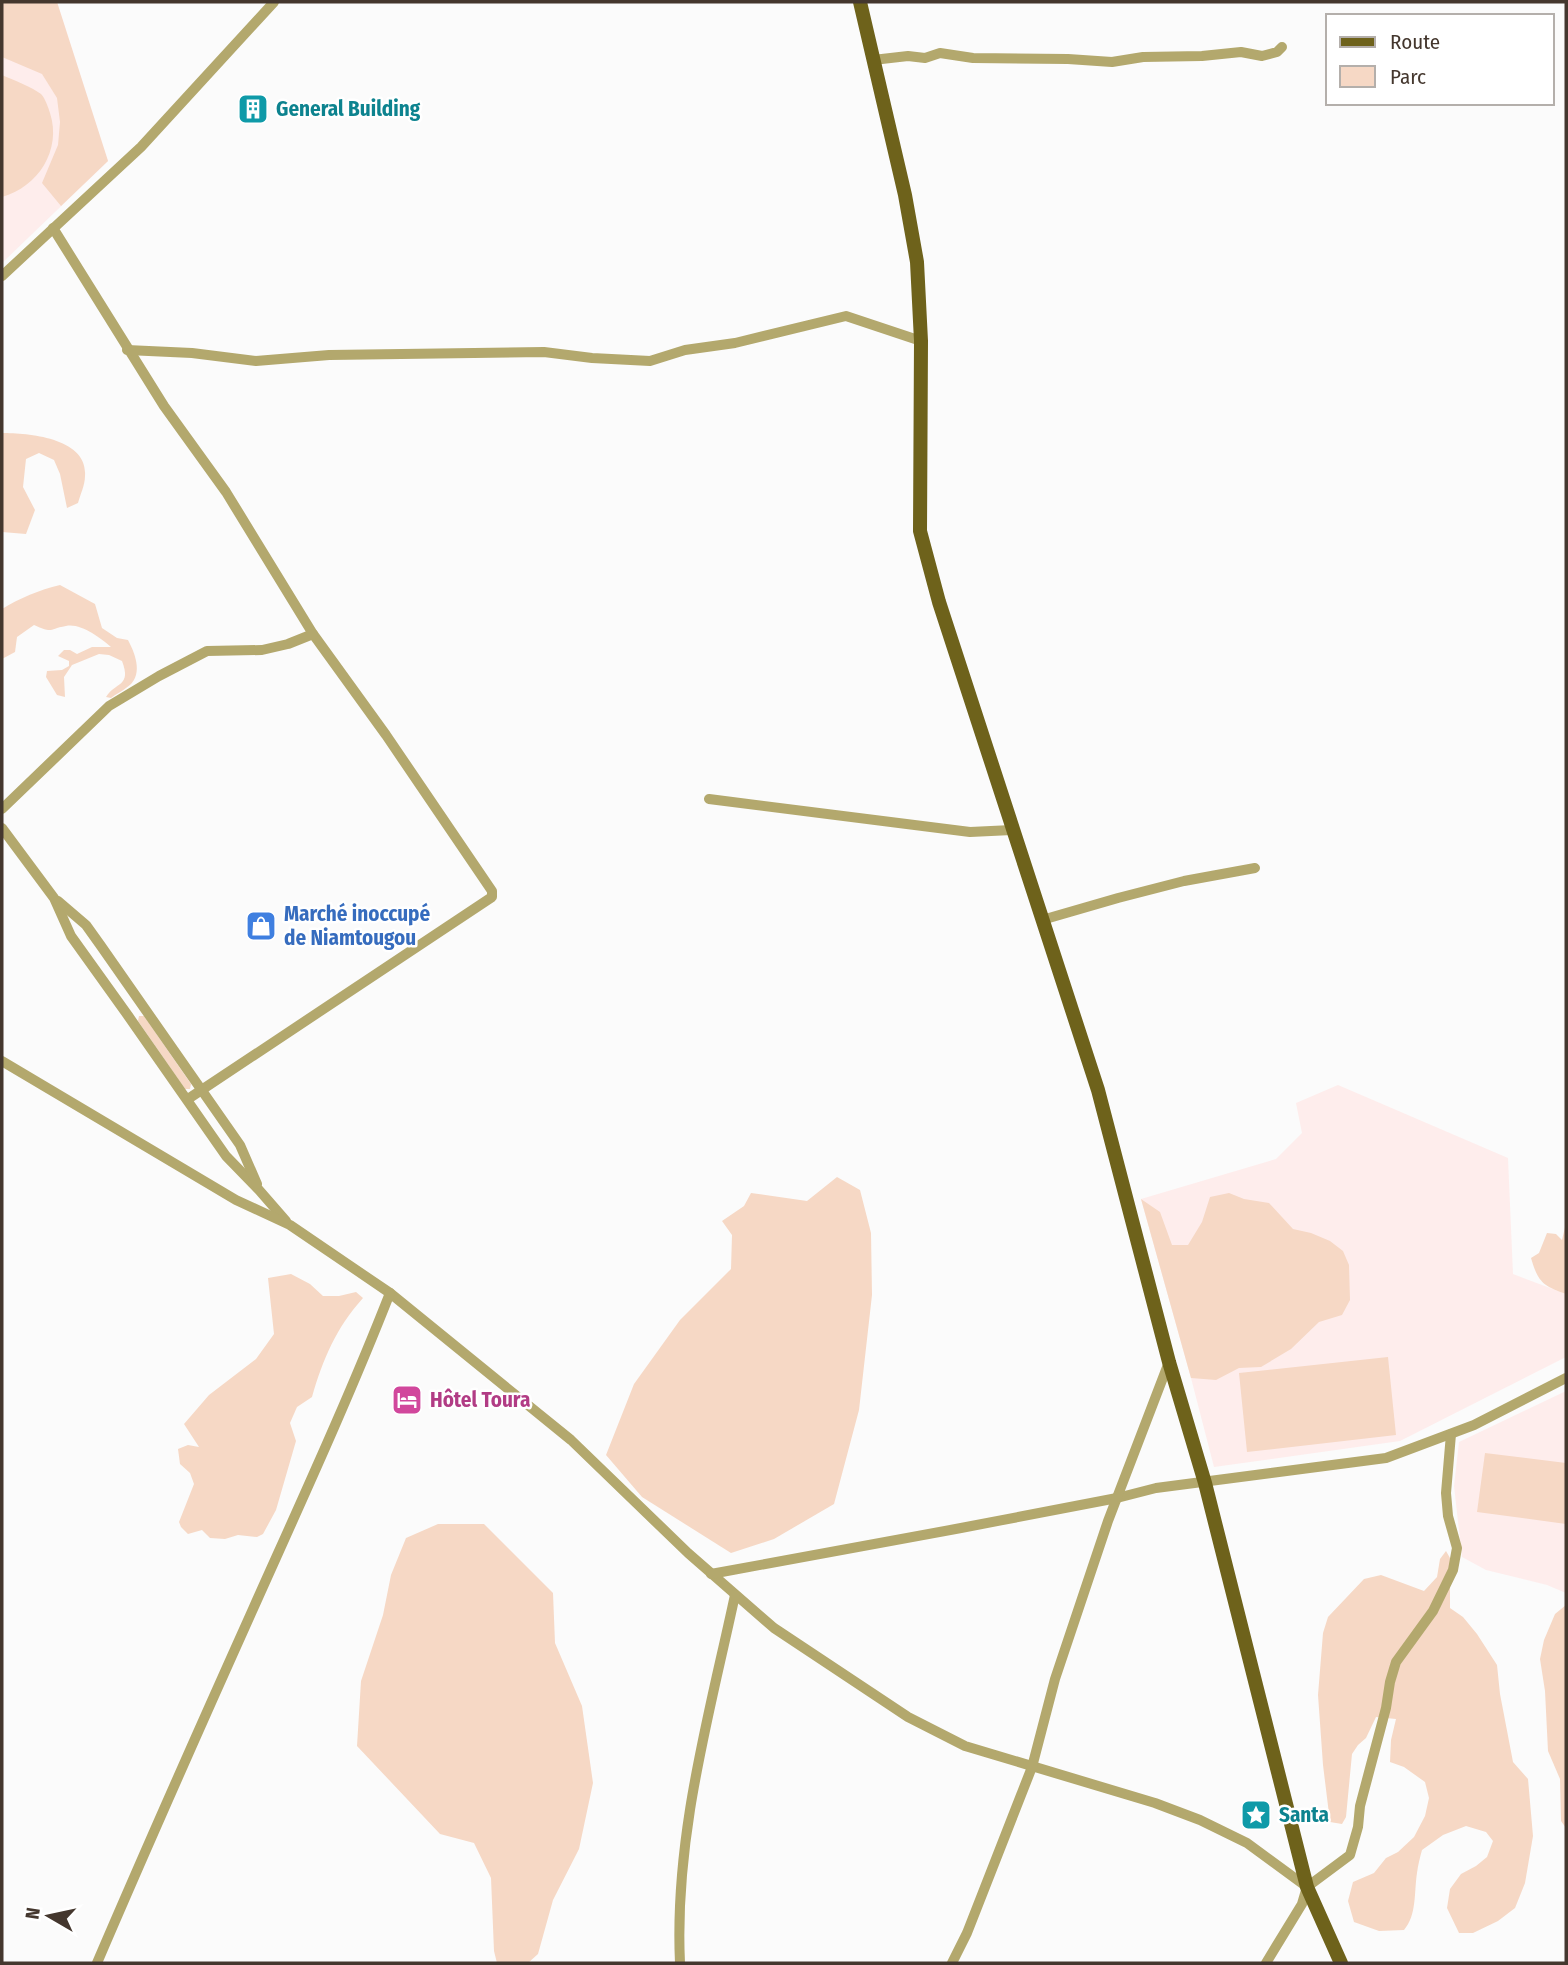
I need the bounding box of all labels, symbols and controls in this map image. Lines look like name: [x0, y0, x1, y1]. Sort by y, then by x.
legend: [1326, 14, 1554, 105]
text: Route: [1390, 29, 1440, 55]
text: Parc: [1390, 64, 1426, 90]
building icon: General Building: [236, 92, 270, 126]
place label: General Building: [276, 96, 421, 122]
place label: Marché inoccupé de Niamtougou: [284, 901, 431, 951]
shop icon: Marché inoccupé de Niamtougou: [244, 909, 278, 943]
hotel icon: Hôtel Toura: [390, 1383, 424, 1417]
place label: Hôtel Toura: [430, 1387, 530, 1413]
place icon: Santa: [1239, 1798, 1273, 1832]
place label: Santa: [1279, 1802, 1329, 1828]
north arrow: [14, 1881, 84, 1951]
text: N: [20, 1906, 45, 1921]

